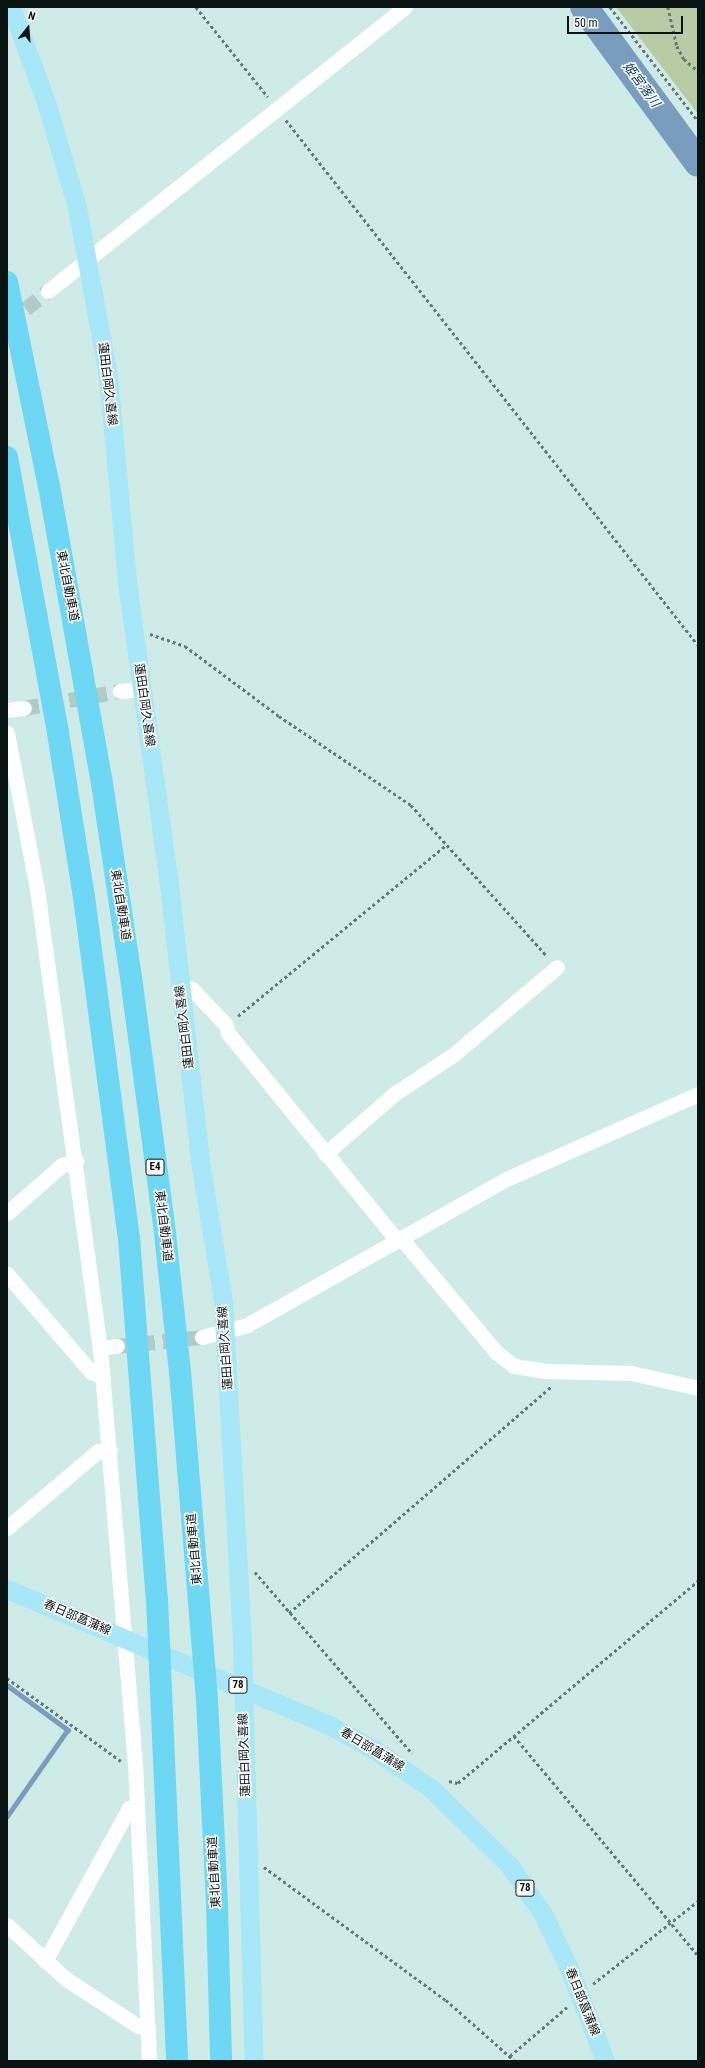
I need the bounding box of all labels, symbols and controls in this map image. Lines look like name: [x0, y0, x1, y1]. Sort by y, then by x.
north arrow: [8, 8, 48, 48]
scale bar: [569, 8, 685, 34]
text: N: [27, 9, 37, 23]
text: 50 m: [574, 16, 598, 30]
water label: 姫宮落川: [619, 59, 663, 111]
street label: 蓮田白岡久喜線: [95, 341, 119, 427]
street label: 東北自動車道: [53, 549, 81, 623]
street label: 蓮田白岡久喜線: [131, 662, 157, 748]
street label: 東北自動車道: [107, 868, 133, 942]
street label: 蓮田白岡久喜線: [173, 984, 197, 1070]
road number: E4: [145, 1158, 165, 1176]
street label: 東北自動車道: [151, 1189, 175, 1263]
street label: 蓮田白岡久喜線: [216, 1306, 236, 1390]
street label: 東北自動車道: [185, 1513, 205, 1585]
street label: 春日部菖蒲線: [41, 1597, 113, 1639]
road number: 78: [228, 1676, 248, 1694]
street label: 蓮田白岡久喜線: [236, 1713, 254, 1797]
street label: 春日部菖蒲線: [337, 1725, 407, 1775]
street label: 東北自動車道: [206, 1836, 224, 1908]
road number: 78: [515, 1879, 535, 1897]
street label: 春日部菖蒲線: [562, 1966, 602, 2038]

